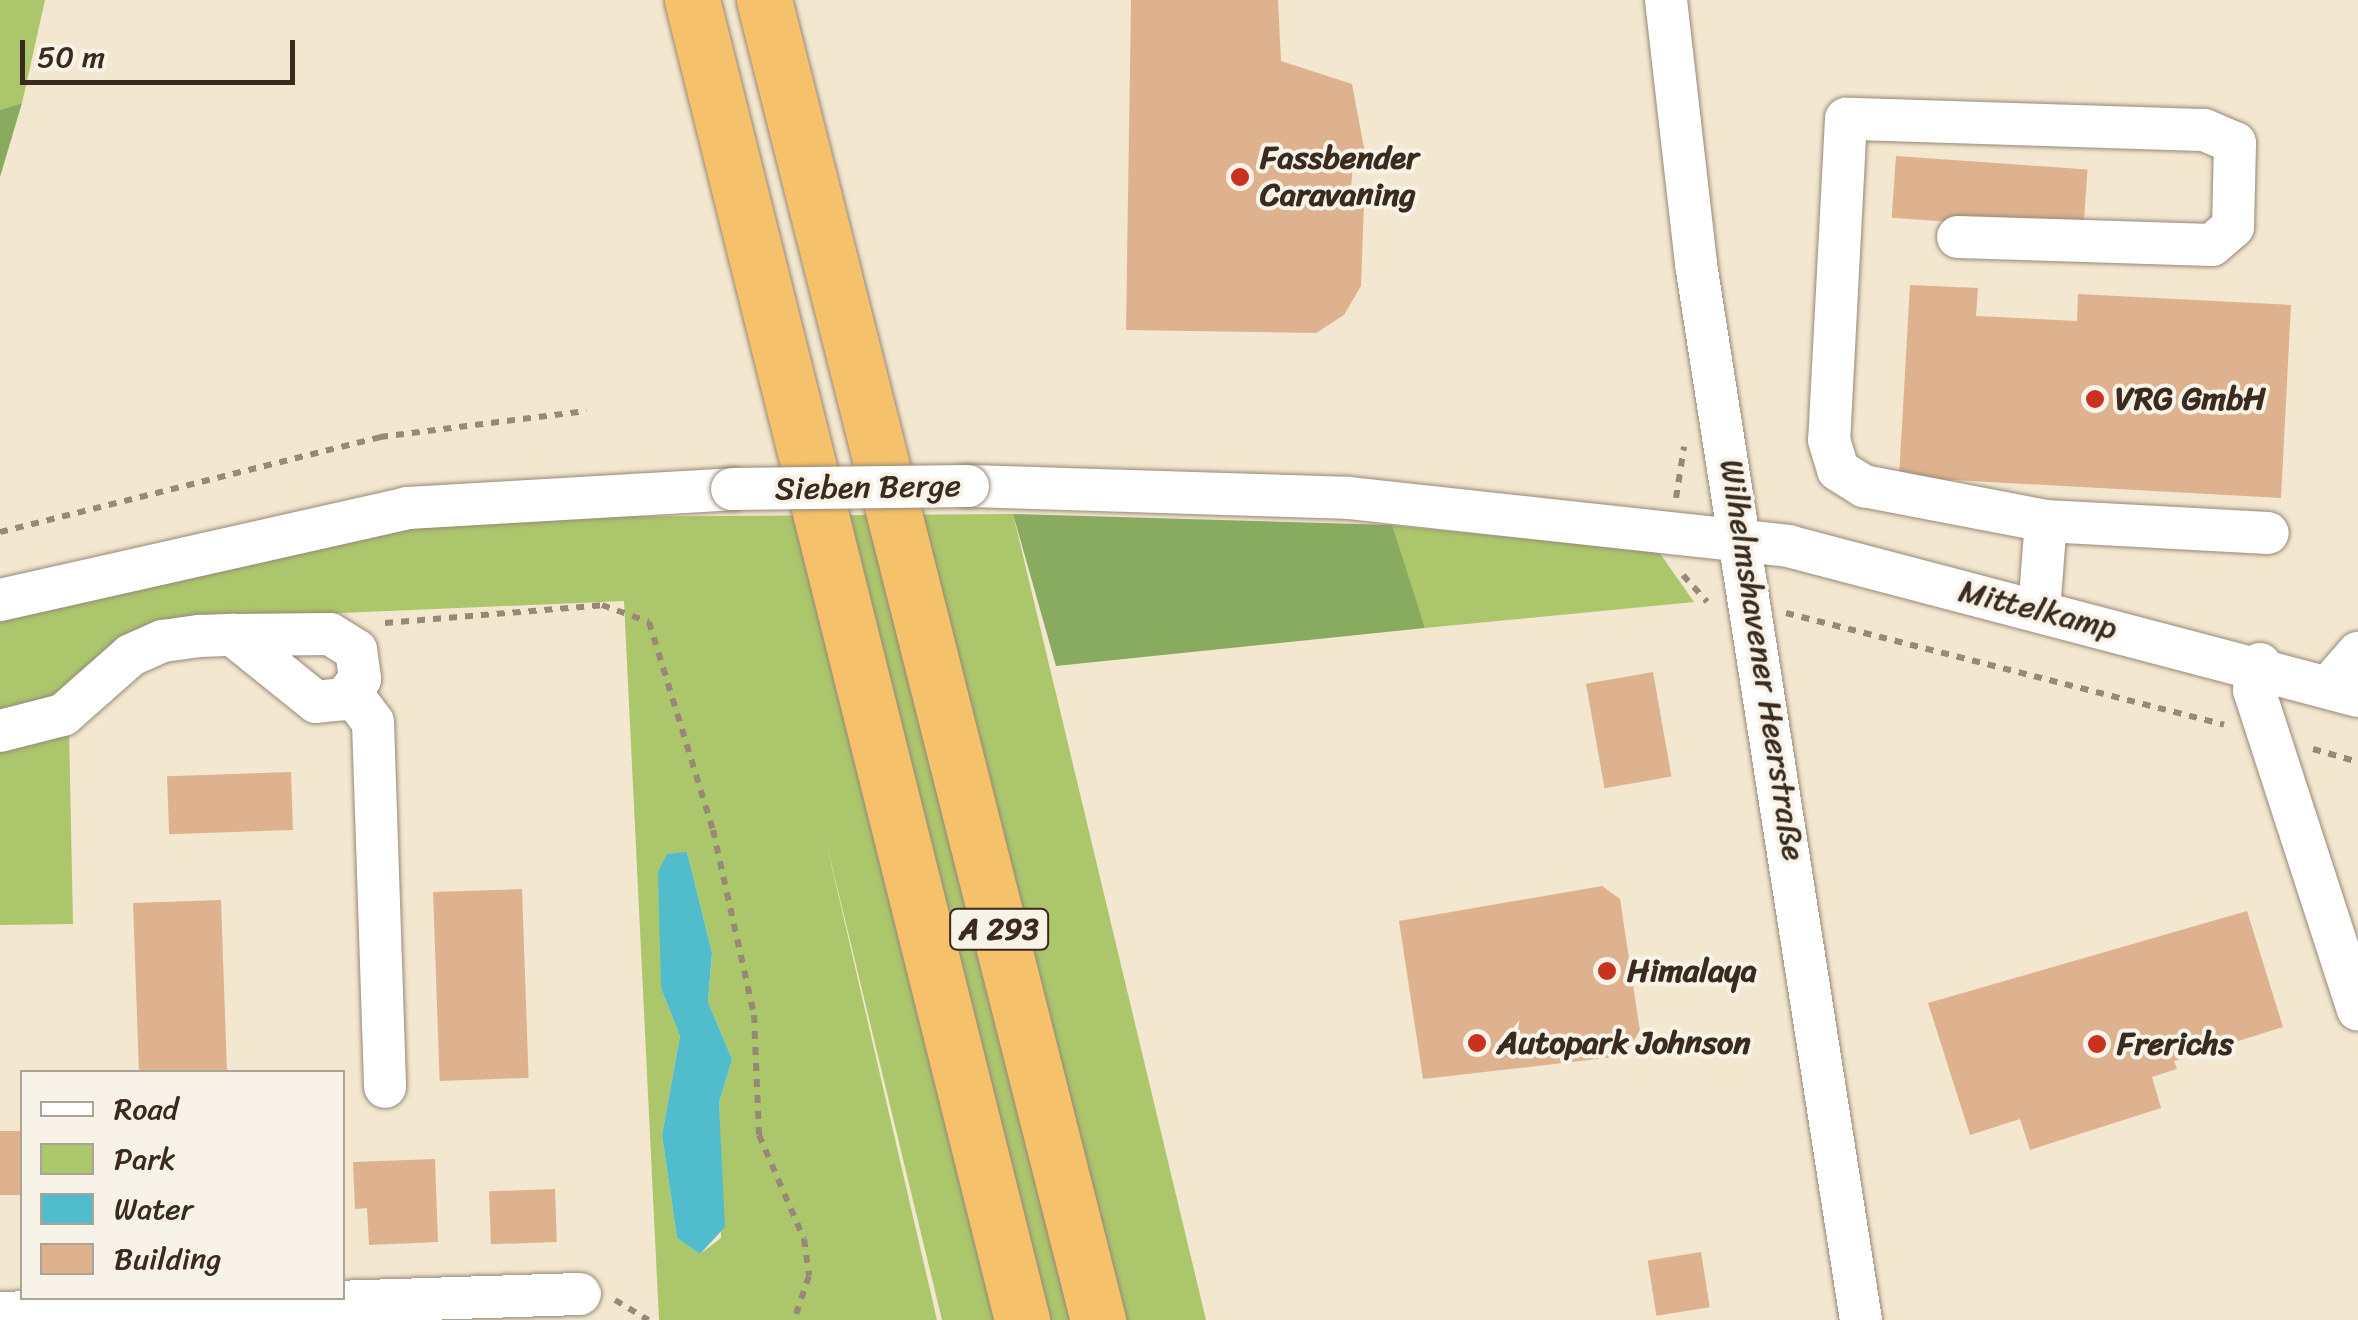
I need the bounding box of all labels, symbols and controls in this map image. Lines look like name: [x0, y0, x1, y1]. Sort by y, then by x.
scale bar: [25, 20, 300, 82]
text: 50 m: [37, 30, 105, 84]
place label: Fassbender Caravaning: [1260, 140, 1419, 215]
marker: Fassbender Caravaning: [1229, 166, 1251, 188]
place label: VRG GmbH: [2115, 380, 2266, 418]
marker: VRG GmbH: [2084, 388, 2106, 410]
street label: Wilhelmshavener Heerstraße: [1711, 456, 1813, 864]
street label: Sieben Berge: [775, 467, 961, 509]
street label: Mittelkamp: [1955, 572, 2121, 648]
road number: A 293: [949, 904, 1049, 954]
place label: Himalaya: [1627, 952, 1757, 990]
marker: Himalaya: [1596, 960, 1618, 982]
place label: Autopark Johnson: [1497, 1024, 1749, 1062]
place label: Frerichs: [2117, 1025, 2233, 1063]
marker: Autopark Johnson: [1466, 1032, 1488, 1054]
marker: Frerichs: [2086, 1033, 2108, 1055]
legend: [20, 1070, 345, 1300]
text: Road: [114, 1082, 178, 1136]
text: Park: [114, 1132, 176, 1186]
text: Water: [114, 1182, 193, 1236]
text: Building: [114, 1232, 221, 1286]

